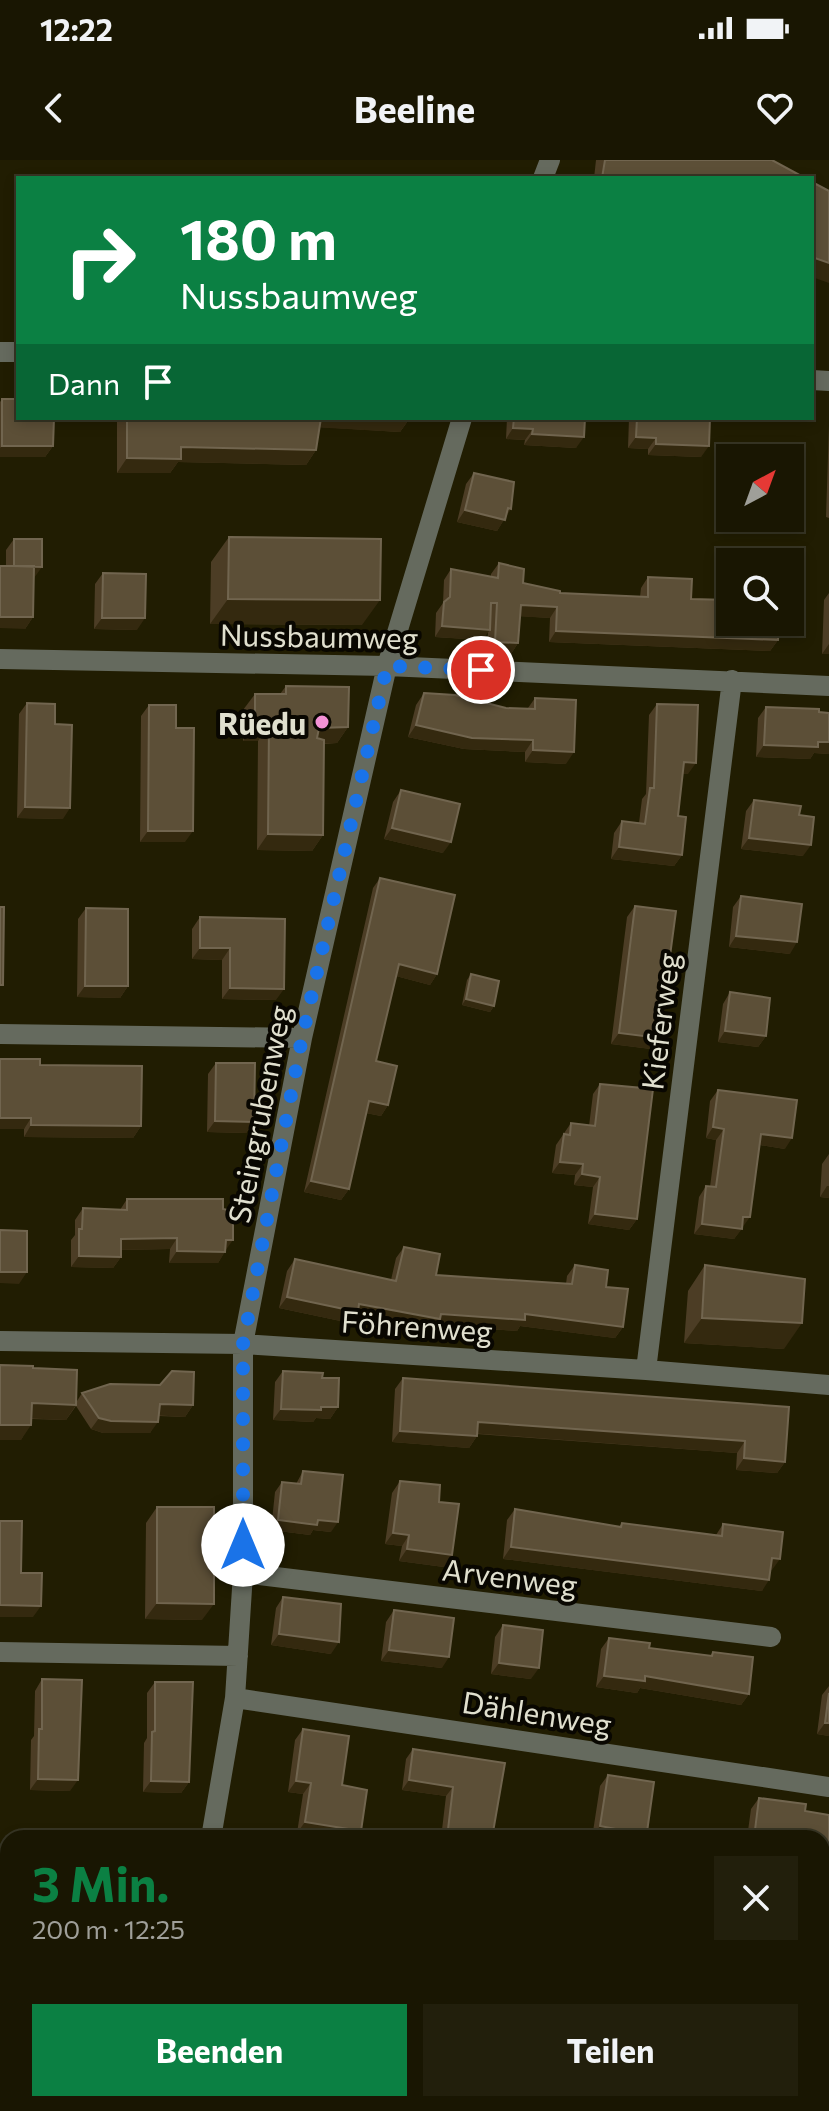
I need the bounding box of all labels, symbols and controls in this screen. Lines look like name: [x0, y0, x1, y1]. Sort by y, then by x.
text: 12:22: [40, 10, 113, 47]
icon: back: [32, 86, 76, 130]
text: Beeline: [354, 86, 475, 130]
icon: heart: [753, 86, 797, 130]
text: 180 m: [180, 203, 337, 272]
icon: right: [48, 208, 152, 312]
text: Nussbaumweg: [180, 272, 418, 316]
icon: arrive: [136, 360, 180, 404]
text: Dann: [48, 364, 120, 401]
north arrow: [716, 444, 804, 532]
map controls: [716, 444, 804, 636]
button: search: [716, 548, 804, 636]
street label: Nussbaumweg: [220, 615, 418, 655]
pin: [447, 636, 515, 704]
icon: arrive: [459, 648, 503, 692]
place label: Rüedu: [218, 704, 306, 741]
marker: Rüedu: [313, 713, 331, 731]
street label: Kieferweg: [632, 950, 686, 1092]
street label: Steingrubenweg: [219, 1002, 297, 1226]
street label: Föhrenweg: [340, 1301, 494, 1349]
position arrow: [201, 1503, 285, 1587]
street label: Arvenweg: [440, 1549, 580, 1603]
street label: Dählenweg: [460, 1682, 614, 1742]
text: 3 Min.: [32, 1853, 169, 1912]
button: close: [714, 1856, 798, 1940]
text: 200 m · 12:25: [32, 1913, 185, 1944]
button: Beenden: [32, 2004, 407, 2096]
button: Teilen: [423, 2004, 798, 2096]

